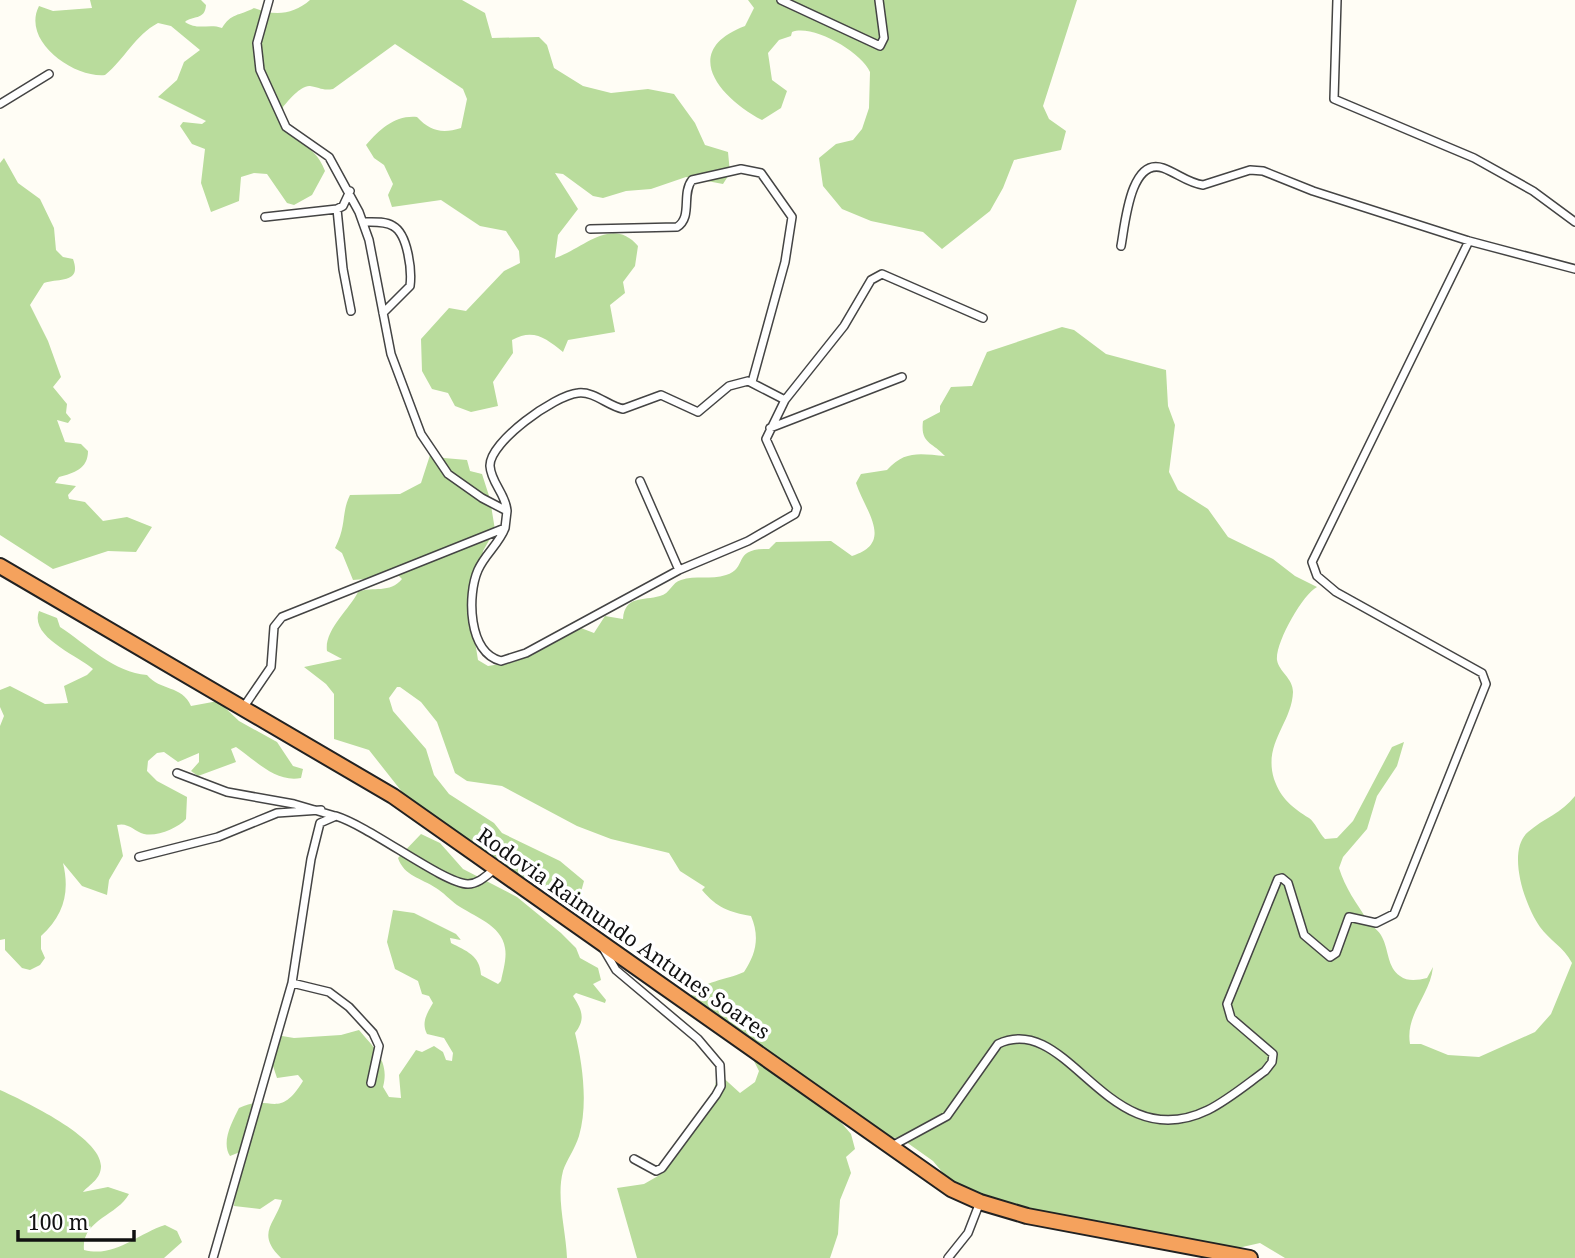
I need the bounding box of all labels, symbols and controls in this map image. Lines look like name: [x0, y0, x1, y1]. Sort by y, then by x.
street label: Rodovia Raimundo Antunes Soares: [472, 821, 776, 1045]
scale bar: [18, 1198, 133, 1242]
text: 100 m: [28, 1208, 89, 1236]

